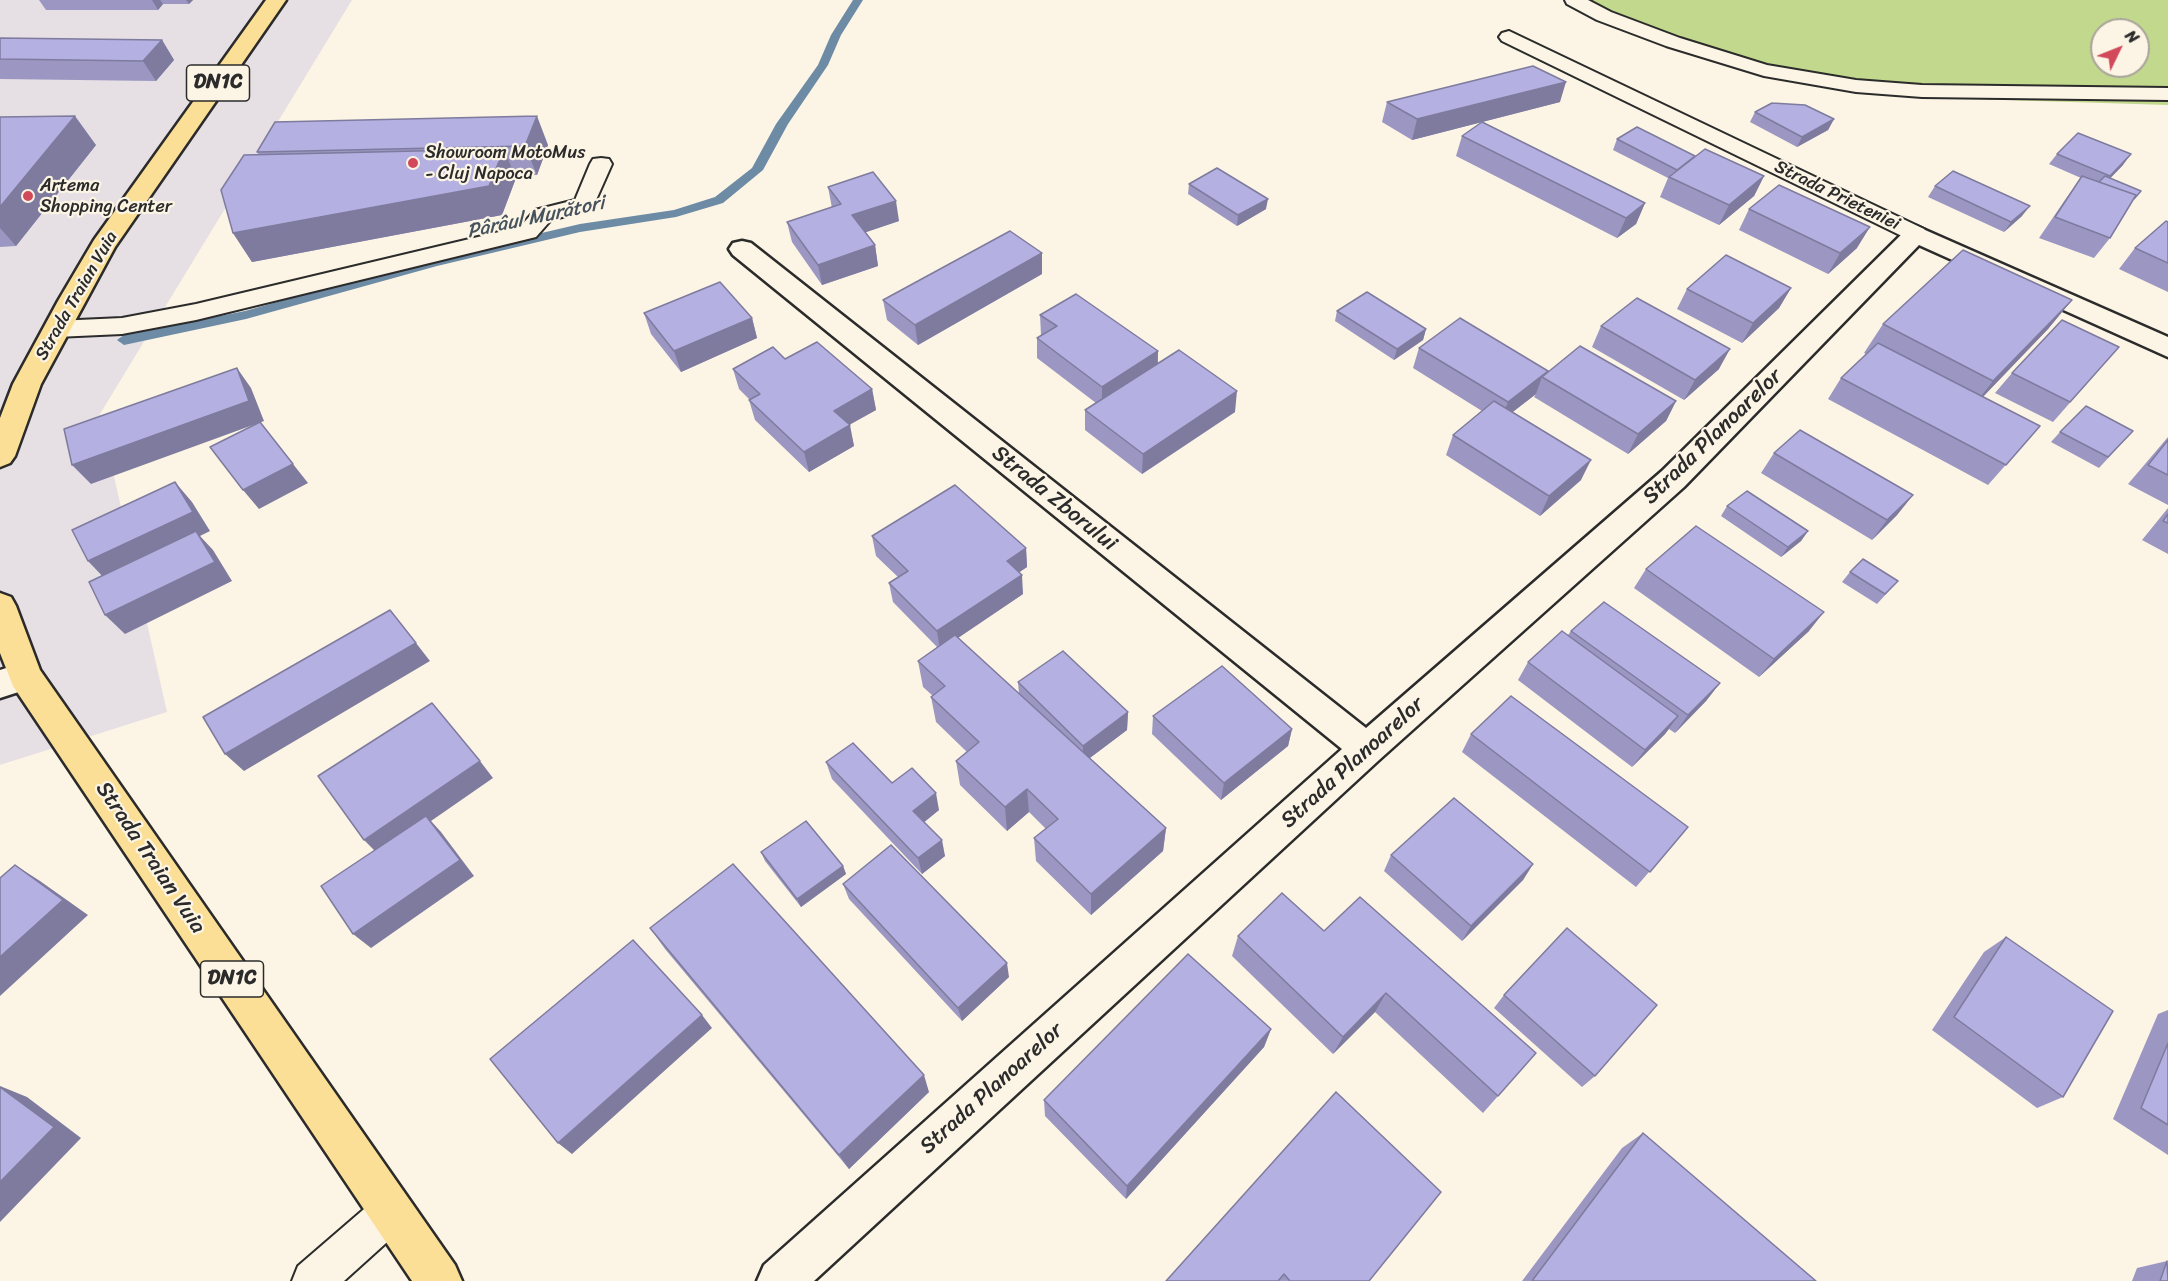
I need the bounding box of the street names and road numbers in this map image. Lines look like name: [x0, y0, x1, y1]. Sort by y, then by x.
road number: DN1C: [186, 65, 250, 101]
street label: Strada Prieteniei: [1771, 156, 1903, 236]
street label: Strada Traian Vuia: [31, 228, 123, 364]
street label: Strada Planoarelor: [1638, 364, 1788, 510]
street label: Strada Zborului: [986, 441, 1122, 557]
street label: Strada Planoarelor: [1276, 692, 1430, 834]
street label: Strada Traian Vuia: [89, 777, 211, 939]
road number: DN1C: [200, 961, 264, 997]
street label: Strada Planoarelor: [915, 1018, 1069, 1160]

